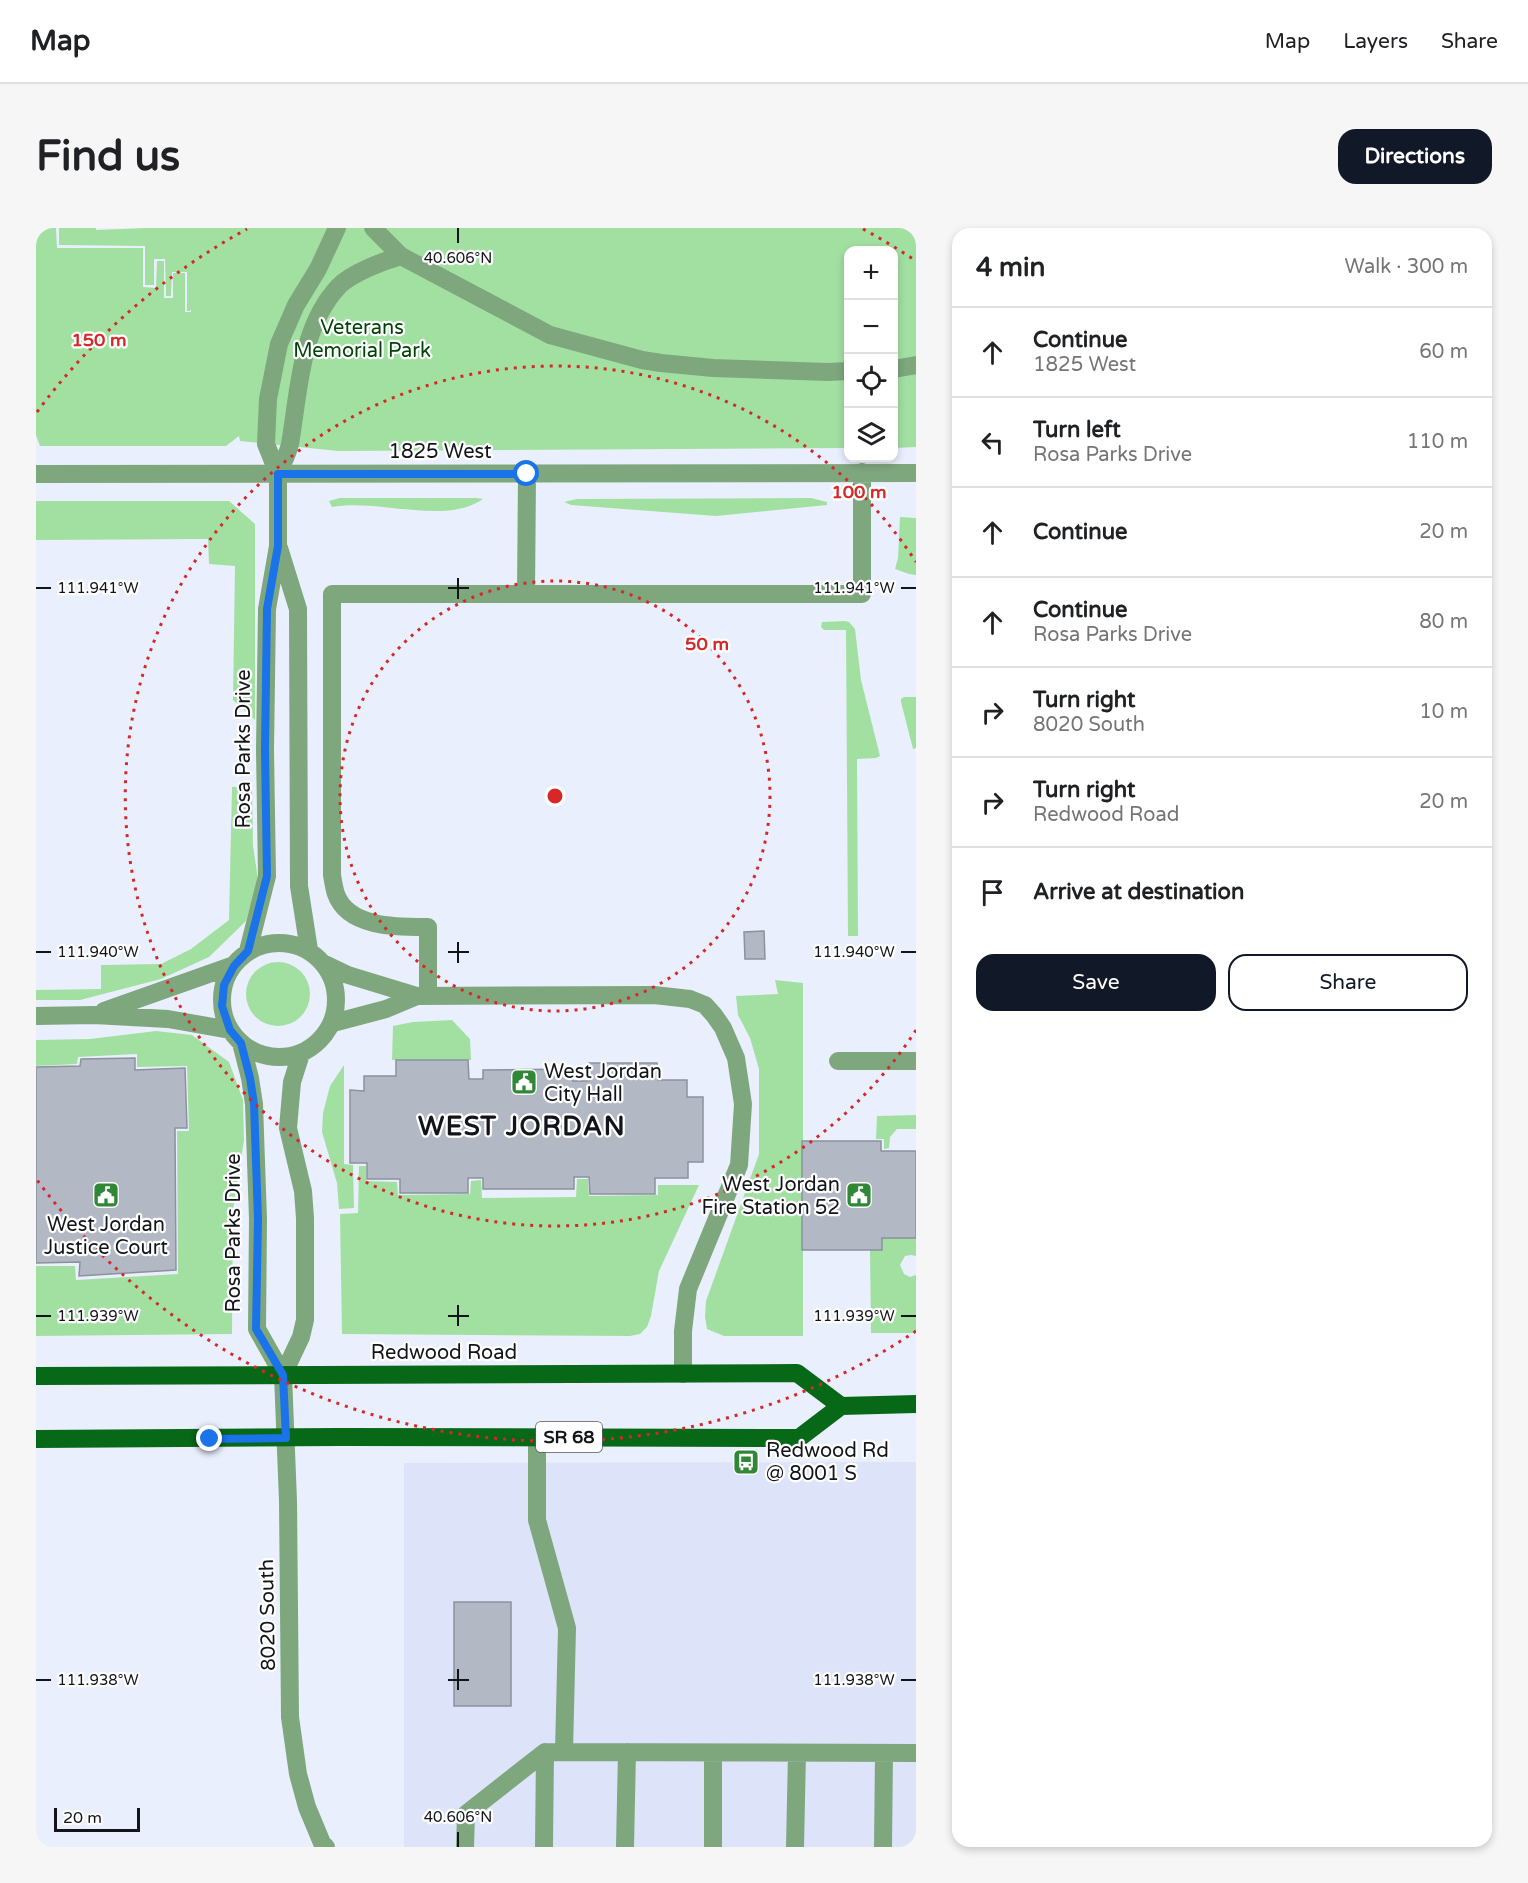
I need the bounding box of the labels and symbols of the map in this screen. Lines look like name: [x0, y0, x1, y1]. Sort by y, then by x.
text: 40.606°N: [424, 249, 492, 267]
park label: Veterans Memorial Park: [293, 316, 431, 363]
text: 150 m: [71, 329, 127, 351]
street label: 1825 West: [388, 440, 492, 464]
route start: [513, 460, 539, 486]
text: 100 m: [831, 481, 887, 503]
text: 111.941°W: [57, 579, 139, 597]
text: 111.941°W: [813, 579, 895, 597]
text: 50 m: [685, 633, 729, 655]
street label: Rosa Parks Drive: [232, 669, 256, 829]
centre of rings: [545, 786, 565, 806]
text: 111.940°W: [57, 943, 139, 961]
text: 111.940°W: [813, 943, 895, 961]
place label: West Jordan City Hall: [544, 1060, 662, 1107]
public building icon: West Jordan City Hall: [509, 1067, 539, 1097]
district label: WEST JORDAN: [418, 1111, 626, 1142]
street label: Rosa Parks Drive: [222, 1153, 246, 1313]
place label: West Jordan Fire Station 52: [701, 1173, 840, 1220]
public building icon: West Jordan Justice Court: [91, 1180, 121, 1210]
public building icon: West Jordan Fire Station 52: [844, 1180, 874, 1210]
place label: West Jordan Justice Court: [44, 1213, 168, 1260]
text: 111.939°W: [57, 1307, 139, 1325]
text: 111.939°W: [813, 1307, 895, 1325]
street label: Redwood Road: [371, 1341, 517, 1365]
road number: SR 68: [536, 1422, 602, 1452]
route end: [196, 1425, 222, 1451]
place label: Redwood Rd @ 8001 S: [766, 1439, 889, 1486]
bus stop icon: Redwood Rd @ 8001 S: [731, 1447, 761, 1477]
street label: 8020 South: [255, 1559, 281, 1671]
text: 111.938°W: [57, 1671, 139, 1689]
text: 111.938°W: [813, 1671, 895, 1689]
scale bar: [54, 1805, 140, 1832]
text: 40.606°N: [424, 1808, 492, 1826]

